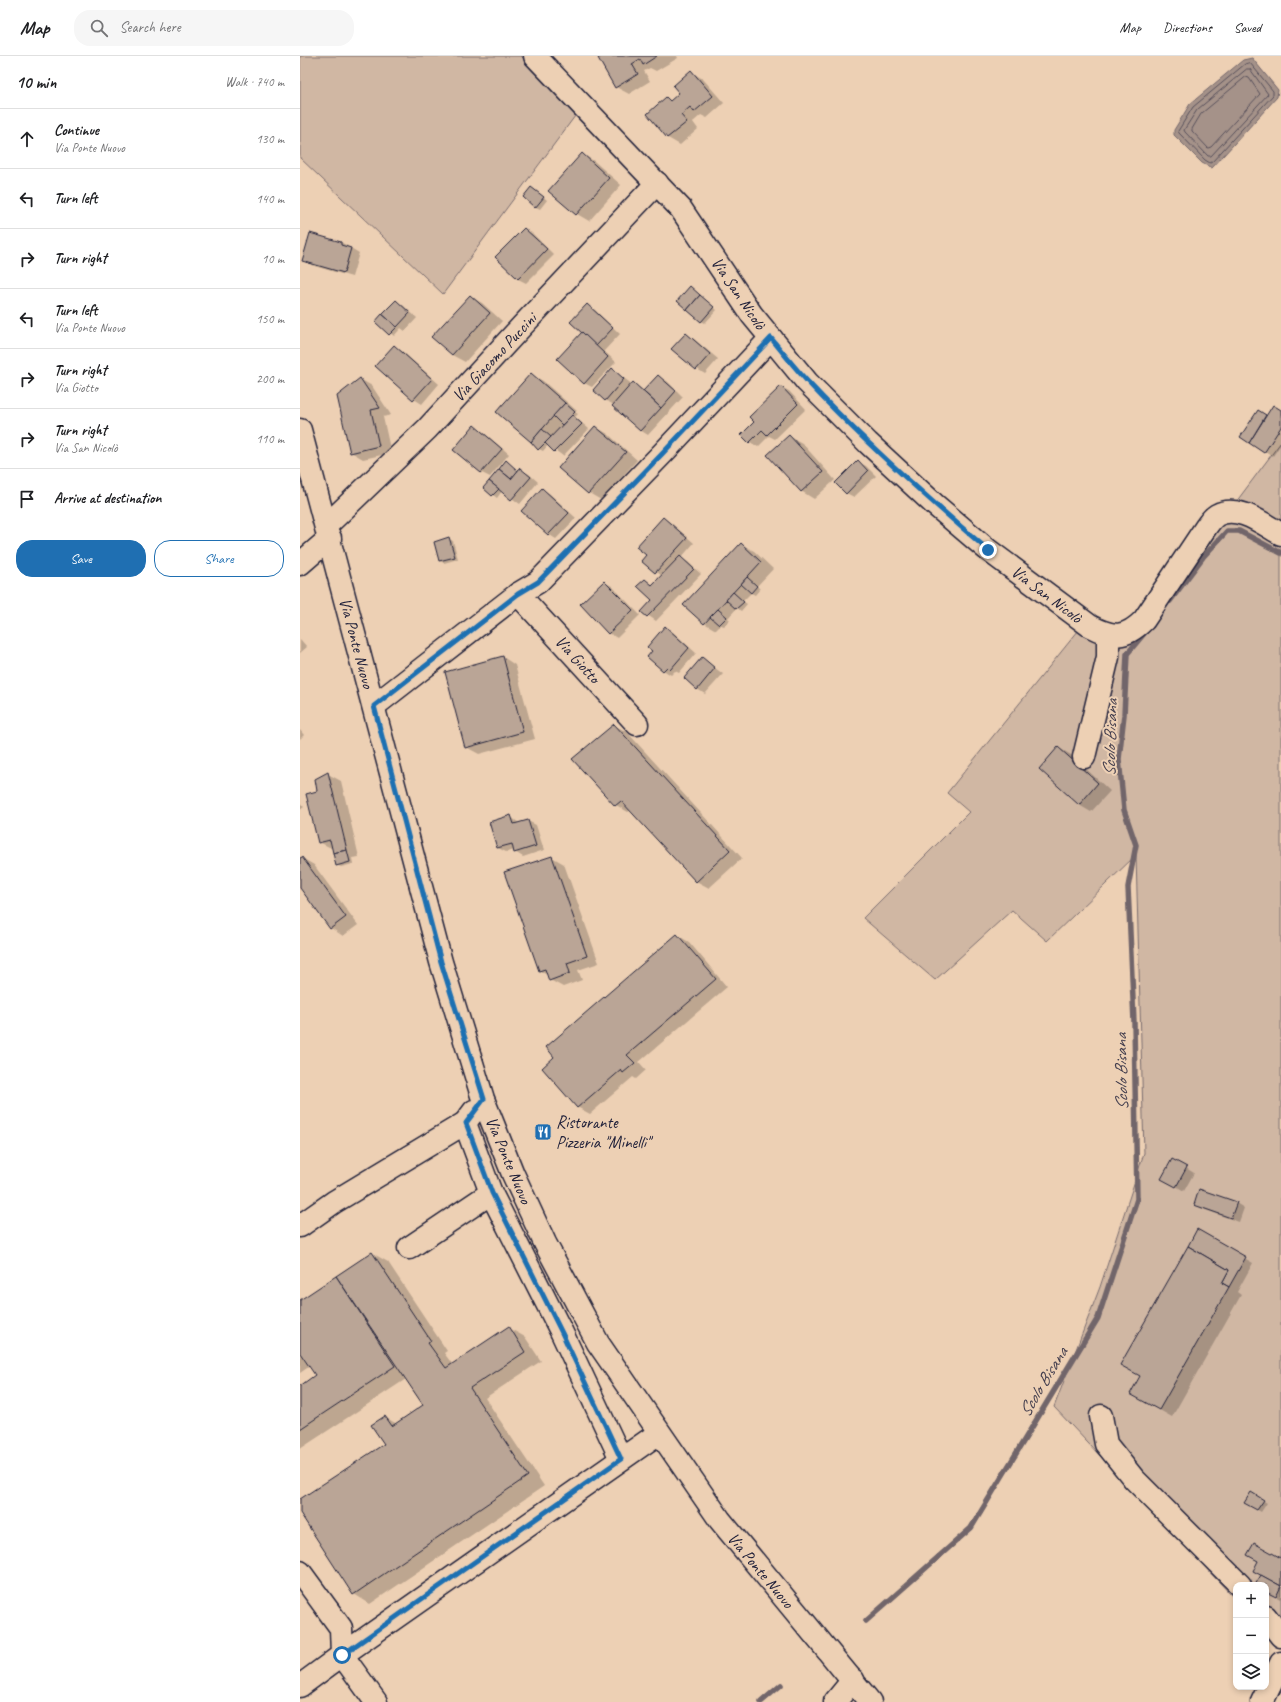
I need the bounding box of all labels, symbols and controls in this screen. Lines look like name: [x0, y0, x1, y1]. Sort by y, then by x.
search box: [74, 10, 354, 46]
text: Map: [20, 16, 50, 40]
icon: search: [88, 17, 110, 39]
text: Search here: [120, 18, 181, 37]
text: Map: [1120, 19, 1141, 36]
text: Directions: [1163, 19, 1212, 36]
text: Saved: [1234, 19, 1261, 36]
text: 10 min: [16, 72, 56, 93]
text: Walk · 740 m: [225, 74, 284, 90]
text: Continue: [54, 121, 99, 140]
icon: ahead: [16, 128, 38, 150]
text: 130 m: [256, 131, 284, 147]
text: Via Ponte Nuovo: [54, 140, 125, 156]
icon: left: [16, 188, 38, 210]
text: Turn left: [54, 189, 97, 208]
text: 140 m: [256, 191, 284, 207]
icon: right: [16, 248, 38, 270]
text: Turn right: [54, 249, 107, 268]
text: 10 m: [262, 251, 284, 267]
street label: Via San Nicolò: [707, 253, 771, 334]
text: Turn left: [54, 301, 97, 320]
street label: Via Giacomo Puccini: [448, 306, 543, 406]
icon: left: [16, 308, 38, 330]
text: 150 m: [256, 311, 284, 327]
text: Via Ponte Nuovo: [54, 320, 125, 336]
text: Turn right: [54, 361, 107, 380]
icon: right: [16, 368, 38, 390]
text: 200 m: [256, 371, 284, 387]
text: Via Giotto: [54, 380, 98, 396]
text: Turn right: [54, 421, 107, 440]
icon: right: [16, 428, 38, 450]
text: 110 m: [256, 431, 284, 447]
text: Via San Nicolò: [54, 440, 118, 456]
icon: arrive: [16, 488, 38, 510]
text: Arrive at destination: [54, 489, 161, 508]
button: Save: [16, 540, 146, 577]
button: Share: [154, 540, 284, 577]
route end: [979, 541, 997, 559]
street label: Via San Nicolò: [1007, 561, 1087, 628]
street label: Via Ponte Nuovo: [334, 596, 379, 692]
street label: Via Giotto: [551, 631, 606, 689]
water label: Scolo Bisana: [1098, 697, 1122, 777]
water label: Scolo Bisana: [1109, 1032, 1133, 1111]
place label: Ristorante Pizzeria "Minelli": [556, 1112, 654, 1153]
street label: Via Ponte Nuovo: [481, 1113, 537, 1208]
restaurant icon: Ristorante Pizzeria "Minelli": [533, 1122, 553, 1142]
water label: Scolo Bisana: [1014, 1342, 1073, 1421]
street label: Via Ponte Nuovo: [723, 1528, 799, 1613]
map controls: [1233, 1582, 1269, 1690]
button: +: [1233, 1582, 1269, 1618]
button: −: [1233, 1618, 1269, 1654]
route start: [333, 1646, 351, 1664]
button: layers: [1233, 1654, 1269, 1690]

